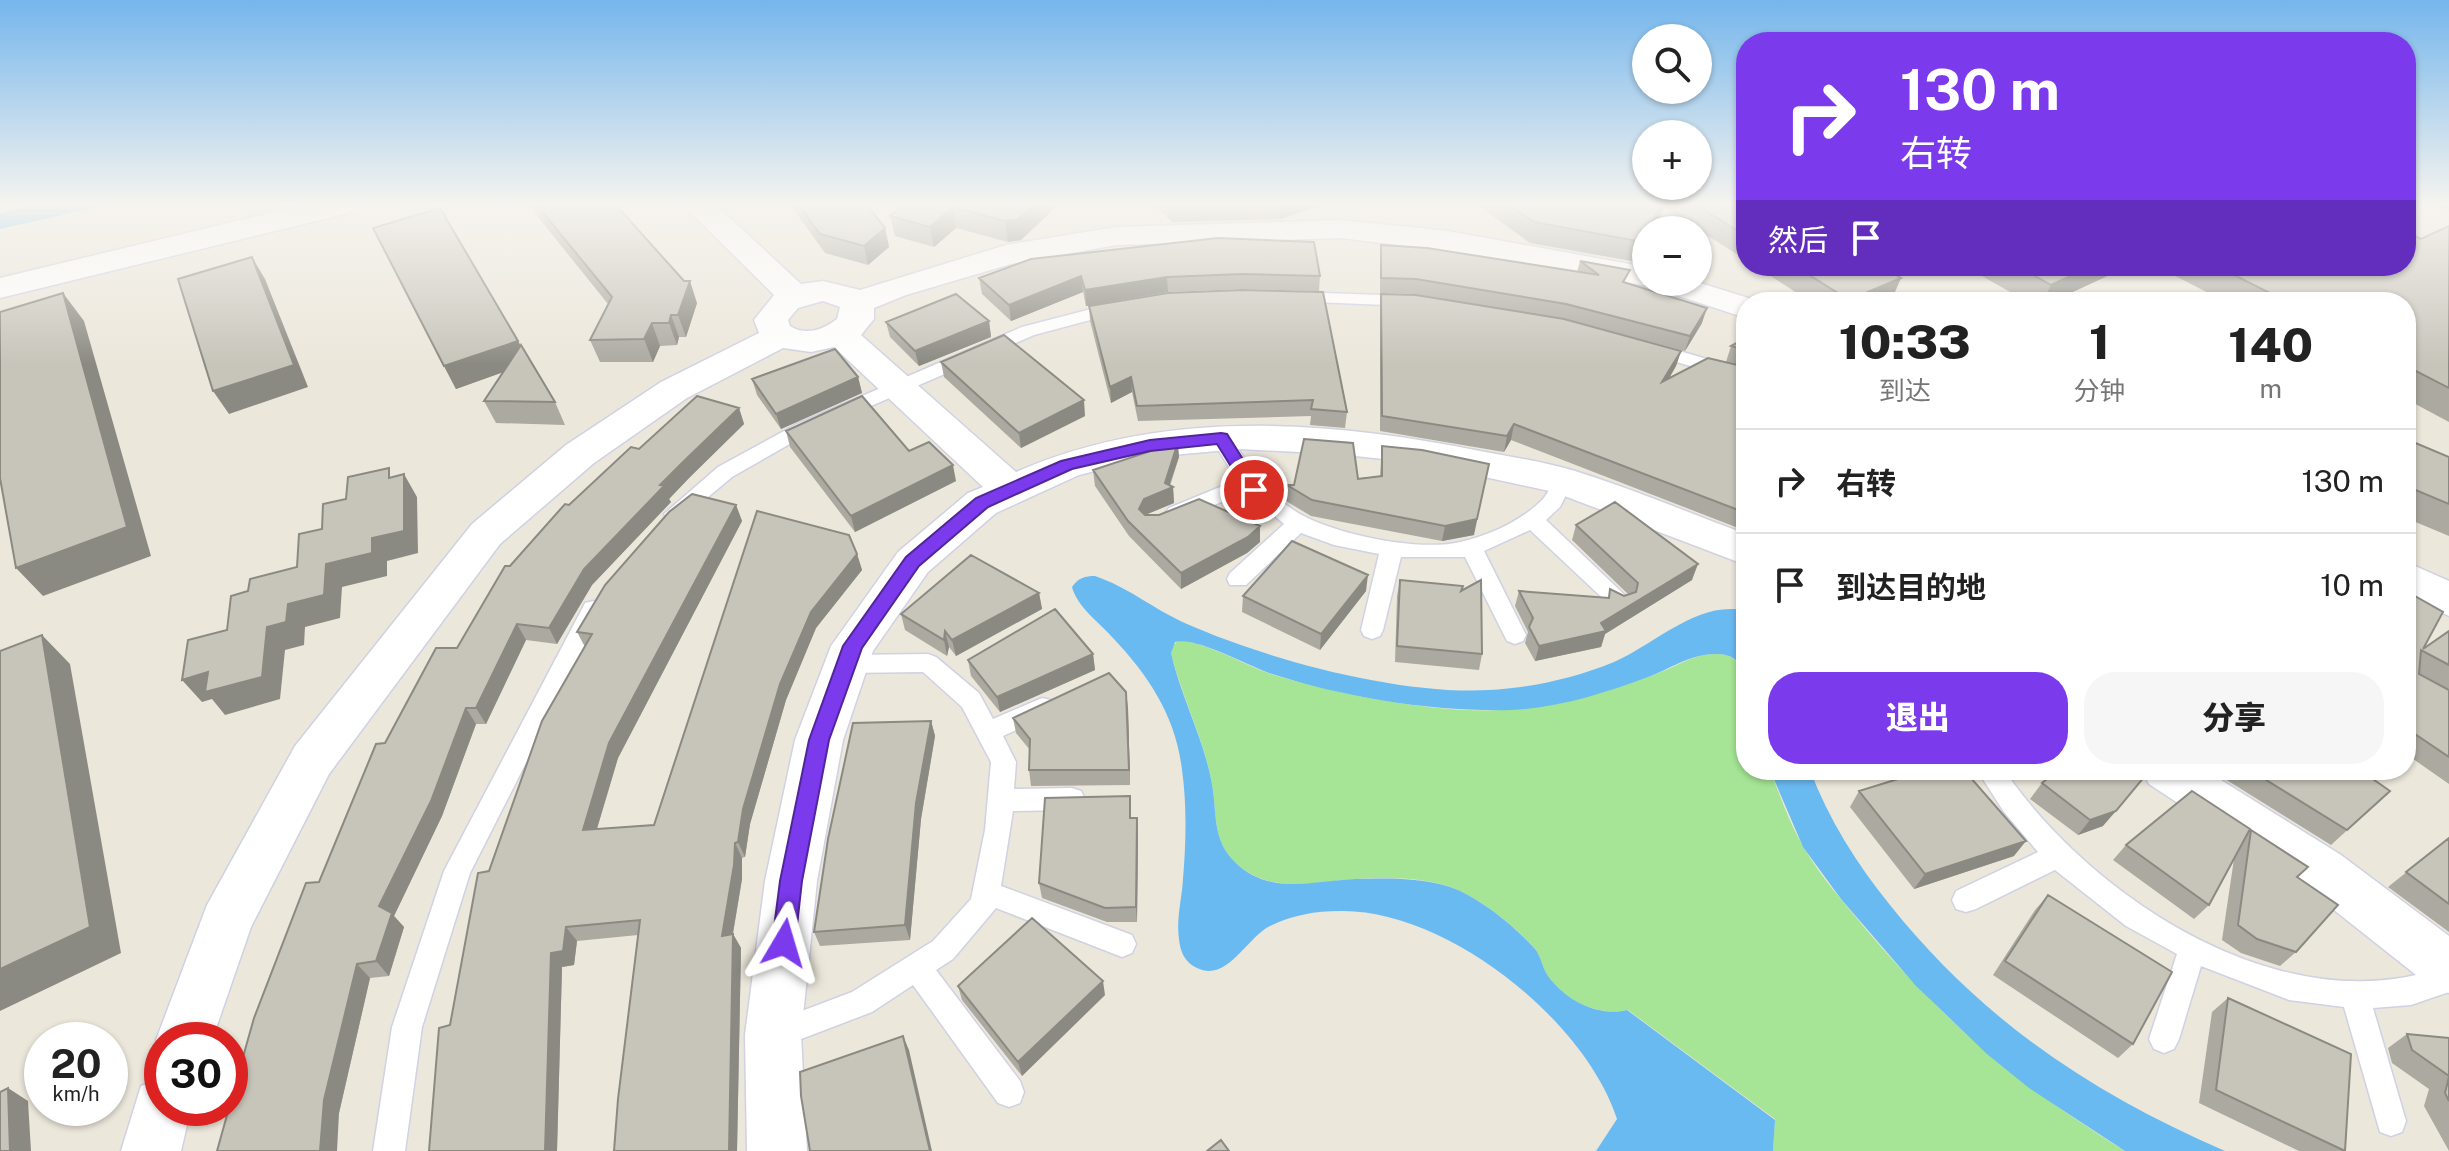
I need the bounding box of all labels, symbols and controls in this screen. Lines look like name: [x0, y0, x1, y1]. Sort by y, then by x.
map controls: [1632, 24, 1712, 296]
button: search: [1632, 24, 1712, 104]
text: 130 m: [1900, 57, 2060, 123]
icon: right: [1768, 64, 1872, 168]
button: +: [1632, 120, 1712, 200]
text: 右转: [1900, 132, 1972, 174]
button: −: [1632, 216, 1712, 296]
icon: arrive: [1844, 216, 1888, 260]
text: 然后: [1768, 222, 1828, 258]
text: 10:33: [1839, 313, 1971, 370]
text: 1: [2089, 313, 2110, 370]
text: 140: [2228, 316, 2313, 373]
text: m: [2260, 373, 2282, 404]
text: 到达: [1879, 375, 1931, 406]
text: 分钟: [2074, 375, 2126, 406]
pin: [1220, 456, 1288, 524]
icon: right: [1768, 459, 1812, 503]
text: 130 m: [2301, 463, 2384, 499]
text: 右转: [1836, 465, 1896, 501]
icon: arrive: [1232, 468, 1276, 512]
icon: arrive: [1768, 563, 1812, 607]
text: 10 m: [2320, 567, 2384, 603]
text: 到达目的地: [1836, 569, 1986, 605]
button: 退出: [1768, 672, 2068, 764]
button: 分享: [2084, 672, 2384, 764]
position arrow: [742, 901, 826, 985]
speed limit sign: 30: [144, 1022, 248, 1126]
text: 20: [50, 1040, 102, 1087]
text: km/h: [52, 1082, 100, 1106]

